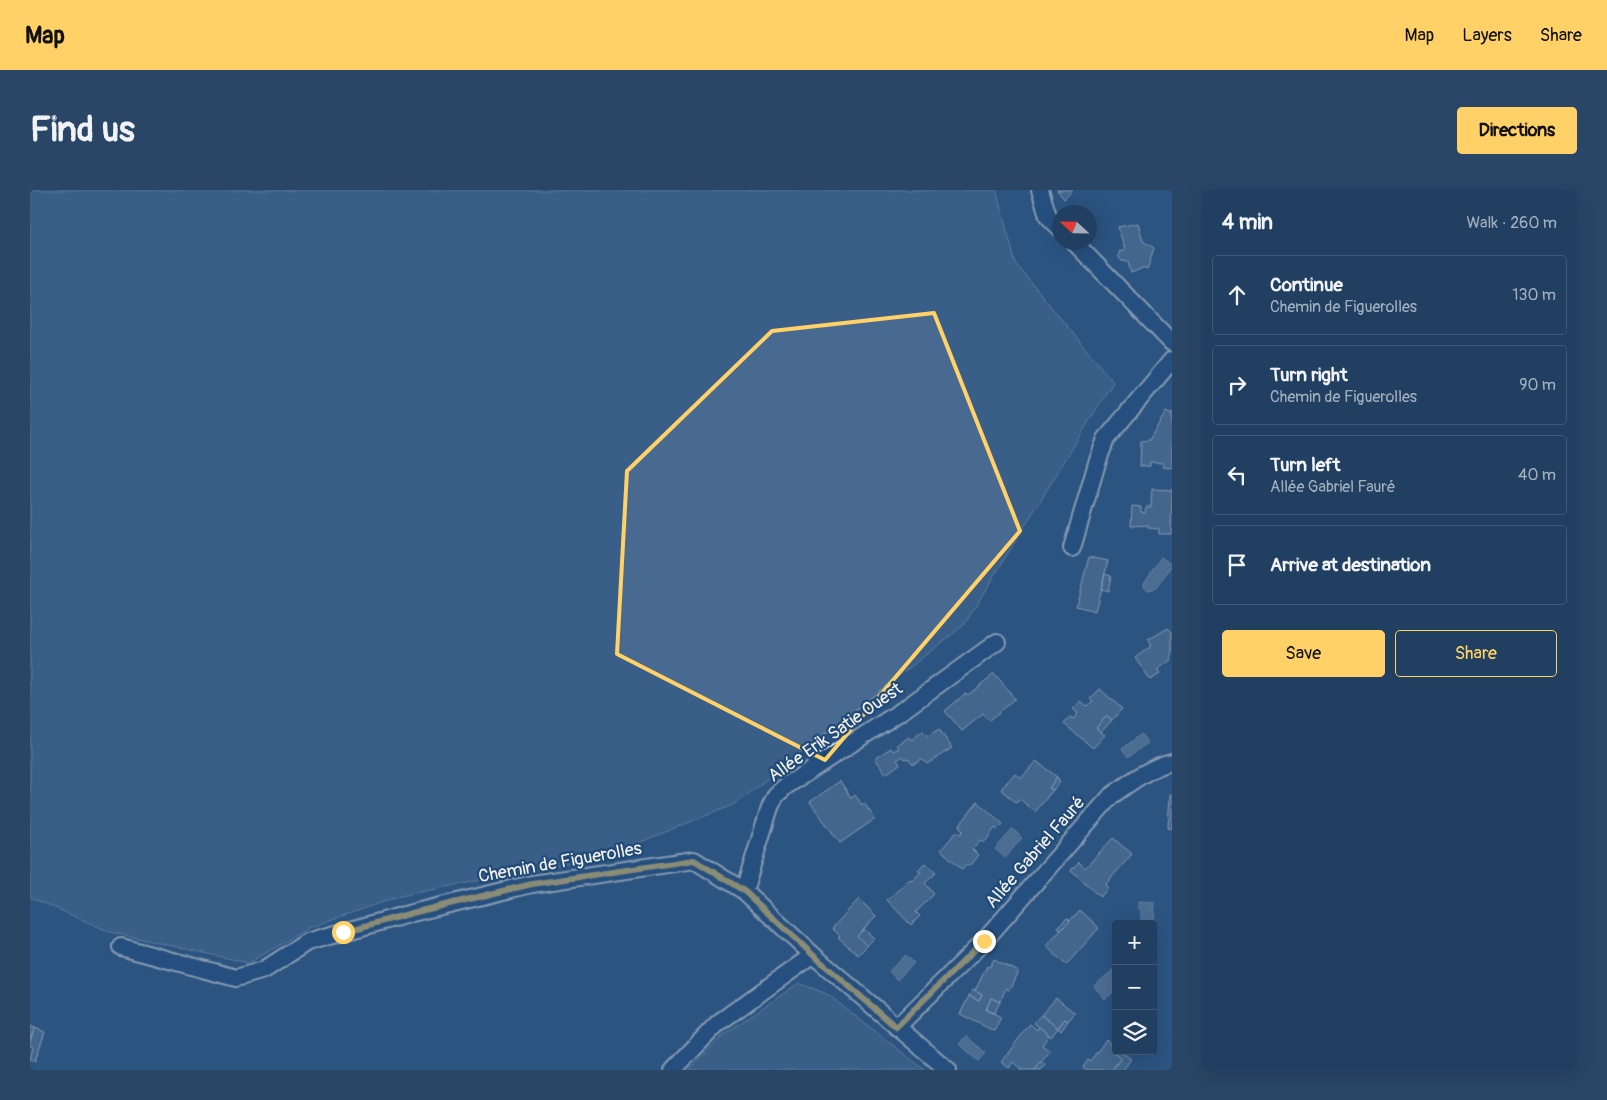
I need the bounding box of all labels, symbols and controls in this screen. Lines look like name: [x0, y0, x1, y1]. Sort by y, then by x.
text: Map: [25, 21, 65, 50]
text: Map: [1405, 24, 1434, 47]
text: Layers: [1462, 24, 1512, 47]
text: Share: [1540, 24, 1582, 47]
button: Directions: [1457, 107, 1577, 154]
text: Find us: [30, 108, 135, 152]
north arrow: [1052, 205, 1097, 250]
text: 4 min: [1222, 209, 1273, 236]
text: Walk · 260 m: [1466, 213, 1557, 233]
text: Continue: [1270, 273, 1343, 297]
icon: ahead: [1223, 281, 1251, 309]
text: 130 m: [1512, 285, 1556, 305]
text: Chemin de Figuerolles: [1270, 297, 1417, 317]
text: Turn right: [1270, 363, 1348, 387]
icon: right: [1223, 371, 1251, 399]
text: 90 m: [1519, 375, 1556, 395]
text: Chemin de Figuerolles: [1270, 387, 1417, 407]
text: Turn left: [1270, 453, 1340, 477]
icon: left: [1223, 461, 1251, 489]
text: 40 m: [1518, 465, 1556, 485]
text: Allée Gabriel Fauré: [1270, 477, 1396, 497]
icon: arrive: [1223, 551, 1251, 579]
text: Arrive at destination: [1270, 553, 1431, 577]
button: Save: [1222, 630, 1385, 677]
button: Share: [1395, 630, 1557, 677]
street label: Allée Erik Satie Ouest: [763, 677, 908, 787]
street label: Allée Gabriel Fauré: [980, 791, 1090, 913]
street label: Chemin de Figuerolles: [477, 837, 644, 888]
map controls: [1112, 920, 1157, 1055]
button: +: [1112, 920, 1157, 965]
route start: [332, 921, 355, 944]
route end: [973, 930, 996, 953]
button: −: [1112, 965, 1157, 1010]
button: layers: [1112, 1010, 1157, 1055]

